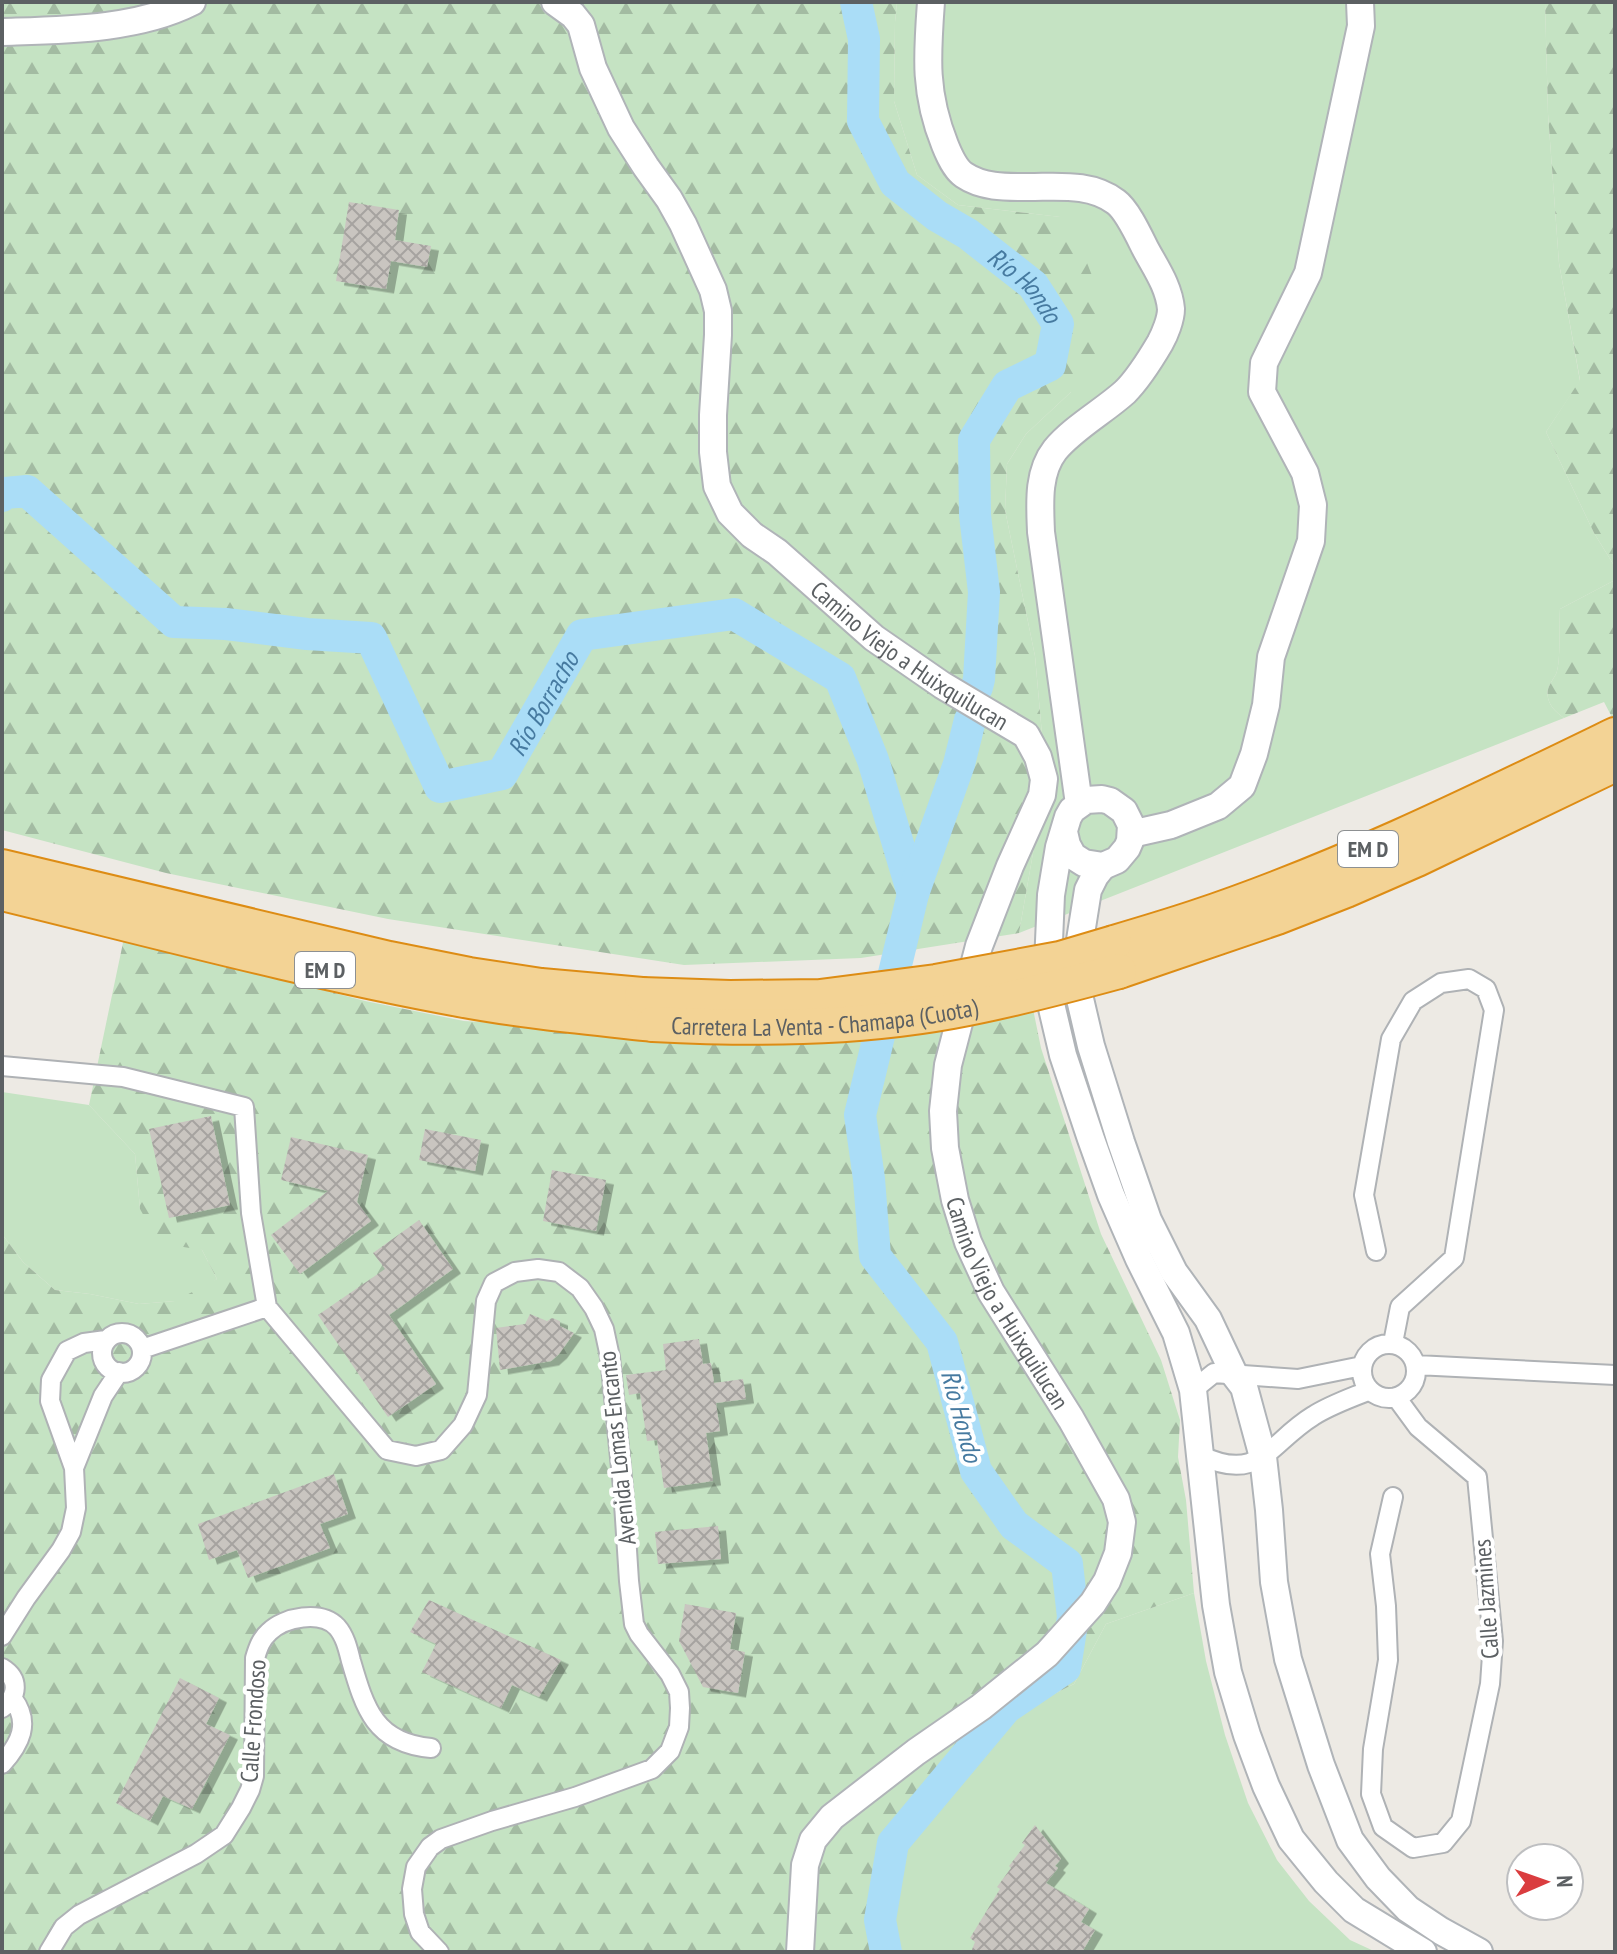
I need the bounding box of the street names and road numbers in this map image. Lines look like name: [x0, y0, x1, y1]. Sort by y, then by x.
street label: Camino Viejo a Huixquilucan: [805, 574, 1014, 737]
road number: EM D: [1338, 831, 1398, 867]
road number: EM D: [295, 952, 355, 988]
street label: Carretera La Venta - Chamapa (Cuota): [671, 991, 981, 1042]
street label: Camino Viejo a Huixquilucan: [939, 1193, 1076, 1415]
street label: Avenida Lomas Encanto: [591, 1350, 643, 1546]
street label: Calle Jazmines: [1466, 1538, 1506, 1660]
street label: Calle Frondoso: [233, 1659, 273, 1783]

